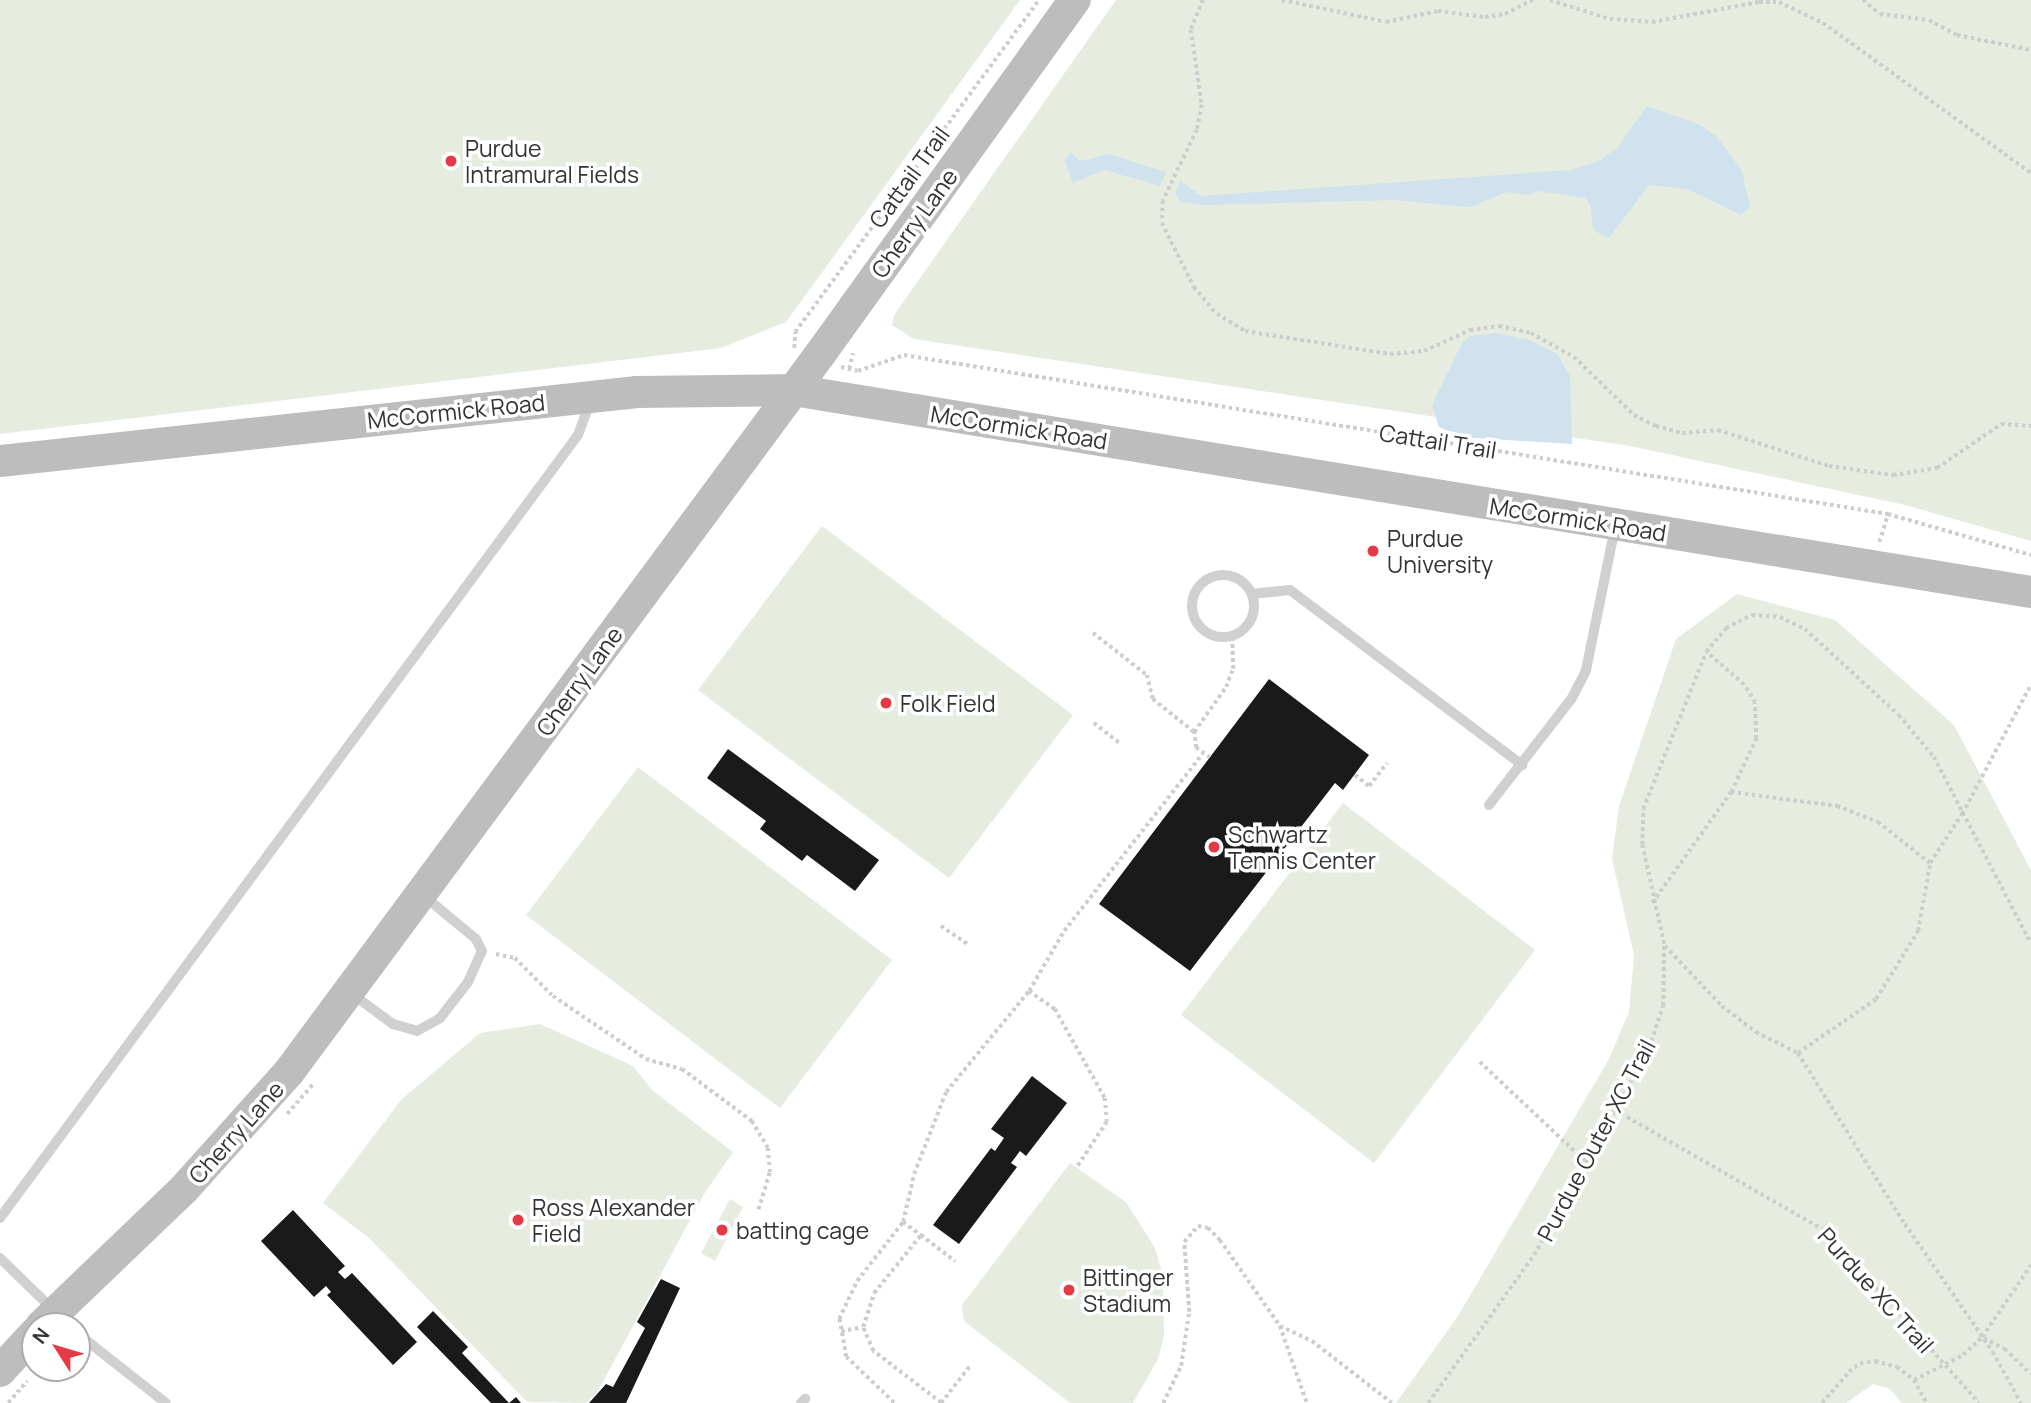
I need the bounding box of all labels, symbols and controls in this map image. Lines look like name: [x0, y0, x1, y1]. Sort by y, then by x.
street label: Cattail Trail: [863, 121, 955, 233]
place label: Purdue Intramural Fields: [465, 134, 639, 188]
marker: Purdue Intramural Fields: [443, 153, 459, 169]
street label: Cherry Lane: [865, 163, 963, 283]
street label: McCormick Road: [366, 388, 546, 434]
street label: McCormick Road: [929, 399, 1109, 455]
street label: Cattail Trail: [1377, 418, 1499, 464]
street label: McCormick Road: [1488, 491, 1668, 547]
place label: Purdue University: [1387, 524, 1493, 578]
marker: Purdue University: [1365, 543, 1381, 559]
street label: Cherry Lane: [530, 621, 628, 741]
place label: Folk Field: [900, 689, 996, 717]
marker: Folk Field: [878, 695, 894, 711]
place label: Schwartz Tennis Center: [1228, 820, 1376, 874]
marker: Schwartz Tennis Center: [1206, 839, 1222, 855]
street label: Purdue Outer XC Trail: [1531, 1034, 1661, 1246]
street label: Cherry Lane: [183, 1075, 289, 1189]
place label: Ross Alexander Field: [532, 1193, 695, 1247]
marker: Ross Alexander Field: [510, 1212, 526, 1228]
place label: batting cage: [736, 1216, 869, 1244]
marker: batting cage: [714, 1222, 730, 1238]
street label: Purdue XC Trail: [1812, 1222, 1940, 1358]
place label: Bittinger Stadium: [1083, 1263, 1174, 1317]
marker: Bittinger Stadium: [1061, 1282, 1077, 1298]
north arrow: [21, 1312, 91, 1382]
text: N: [26, 1322, 55, 1349]

